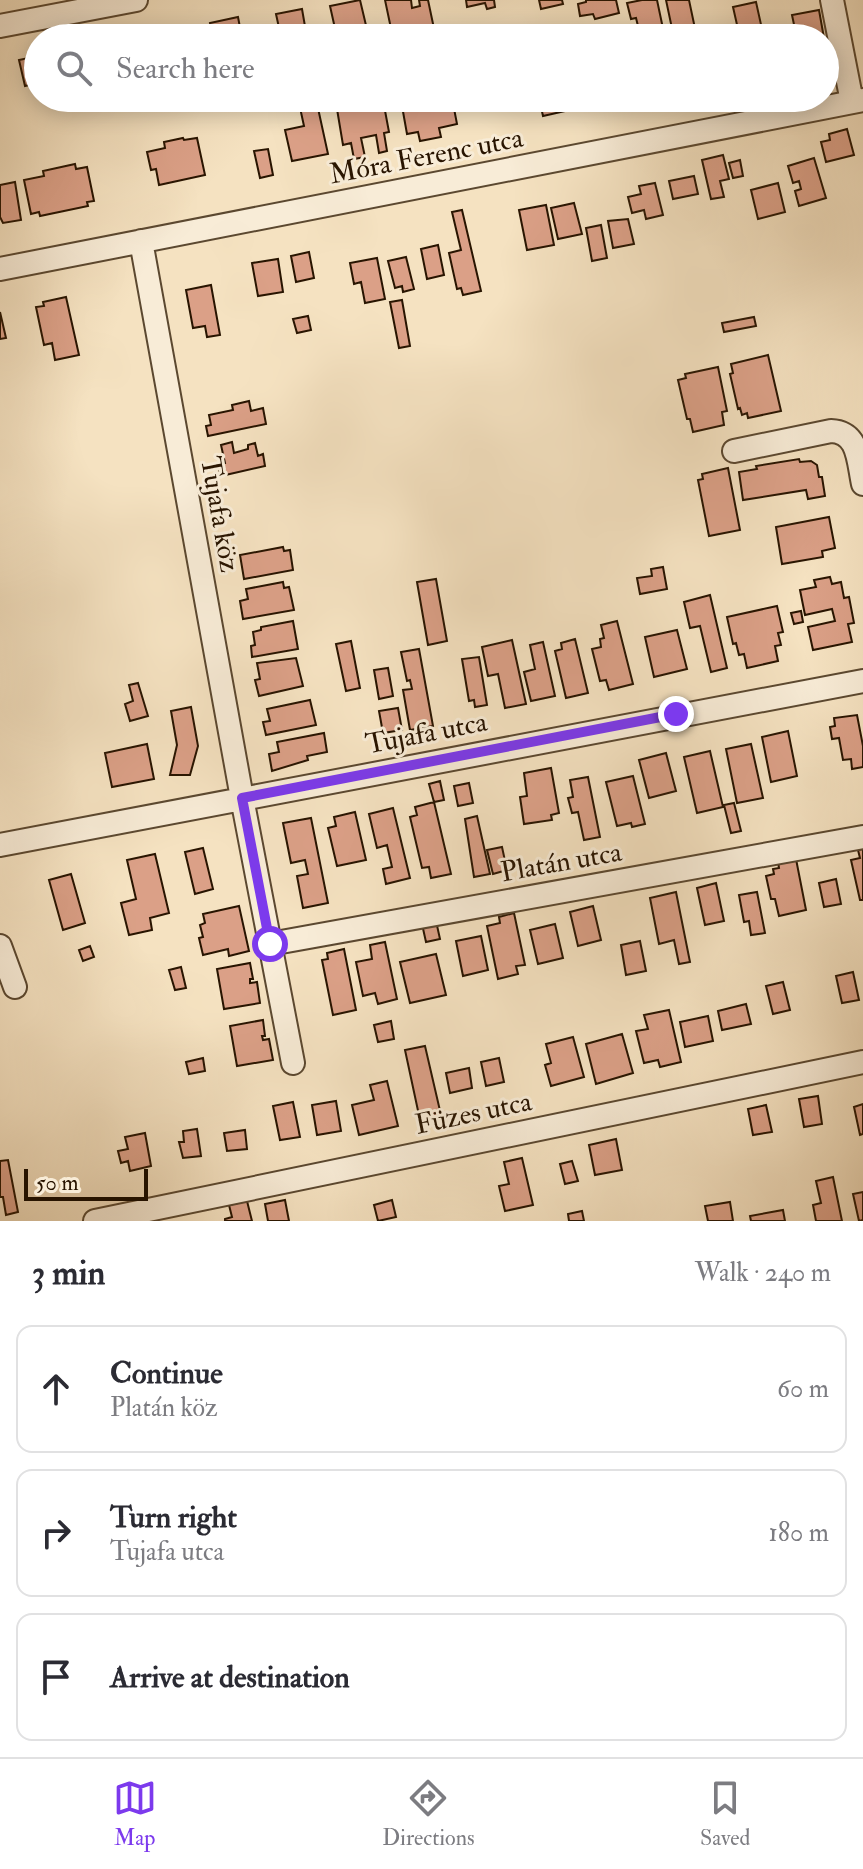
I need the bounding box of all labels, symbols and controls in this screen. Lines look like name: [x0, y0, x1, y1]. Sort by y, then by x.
search box: [24, 24, 839, 112]
icon: search: [52, 46, 96, 90]
text: Search here: [116, 50, 255, 87]
street label: Móra Ferenc utca: [327, 120, 526, 192]
street label: Tujafa köz: [192, 454, 247, 575]
route end: [658, 696, 694, 732]
street label: Tujafa utca: [363, 704, 491, 762]
street label: Platán utca: [498, 835, 625, 890]
route start: [252, 926, 288, 962]
street label: Füzes utca: [412, 1084, 535, 1143]
scale bar: [24, 1165, 148, 1201]
text: 50 m: [36, 1169, 78, 1197]
text: 3 min: [32, 1252, 105, 1295]
text: Walk · 240 m: [695, 1257, 831, 1289]
text: Continue: [110, 1355, 223, 1392]
icon: ahead: [34, 1367, 78, 1411]
text: 60 m: [777, 1373, 829, 1405]
text: Platán köz: [110, 1392, 218, 1424]
text: Turn right: [110, 1499, 237, 1536]
icon: right: [34, 1511, 78, 1555]
text: 180 m: [769, 1517, 829, 1549]
text: Tujafa utca: [110, 1536, 224, 1568]
icon: arrive: [34, 1655, 78, 1699]
text: Arrive at destination: [110, 1659, 350, 1696]
tab: Map: [113, 1776, 157, 1852]
tab: Directions: [382, 1776, 475, 1852]
tab: Saved: [700, 1776, 750, 1852]

